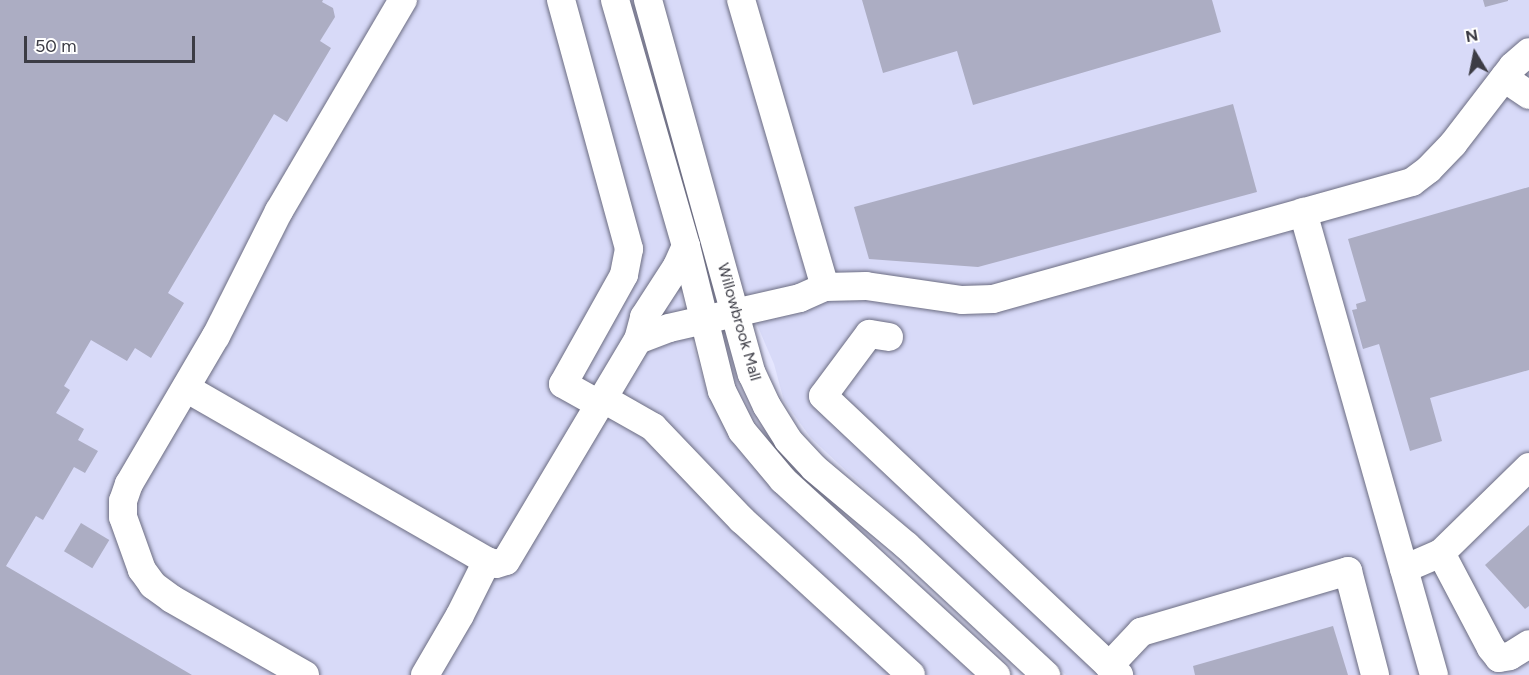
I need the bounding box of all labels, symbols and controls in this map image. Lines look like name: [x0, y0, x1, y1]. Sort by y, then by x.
scale bar: [27, 24, 198, 62]
north arrow: [1445, 24, 1505, 84]
text: N: [1464, 25, 1480, 46]
text: 50 m: [35, 35, 77, 57]
street label: Willowbrook Mall: [713, 261, 765, 383]

